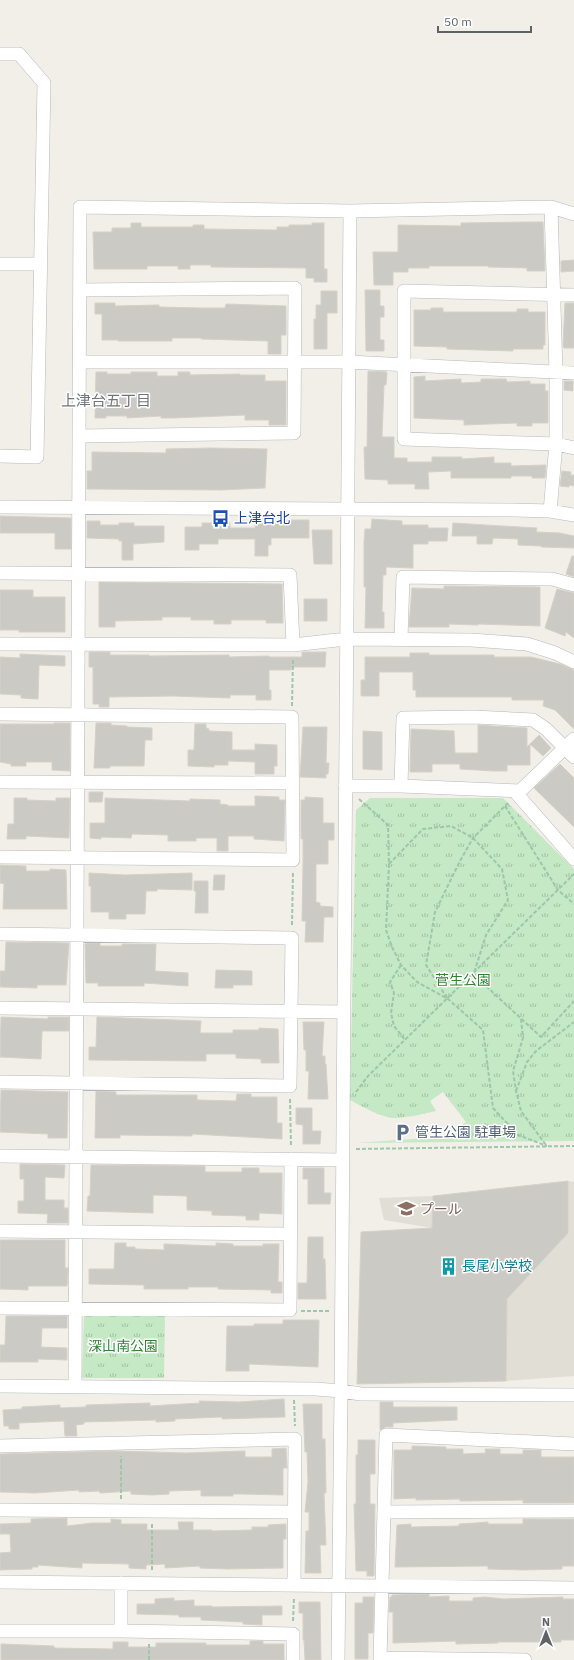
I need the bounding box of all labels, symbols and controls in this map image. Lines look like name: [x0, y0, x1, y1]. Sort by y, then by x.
scale bar: [438, 8, 531, 34]
text: 50 m: [444, 14, 472, 29]
district label: 上津台五丁目: [61, 391, 151, 410]
bus stop icon: 上津台北: [211, 508, 231, 528]
place label: 上津台北: [234, 509, 290, 527]
park label: 菅生公園: [435, 971, 491, 989]
parking icon: 管生公園 駐車場: [392, 1122, 412, 1142]
place label: 管生公園 駐車場: [415, 1123, 516, 1141]
school or university icon: プール: [397, 1199, 417, 1219]
place label: プール: [420, 1200, 462, 1218]
building icon: 長尾小学校: [439, 1256, 459, 1276]
place label: 長尾小学校: [462, 1257, 532, 1275]
park label: 深山南公園: [88, 1337, 158, 1355]
north arrow: [526, 1612, 566, 1652]
text: N: [542, 1615, 550, 1629]

